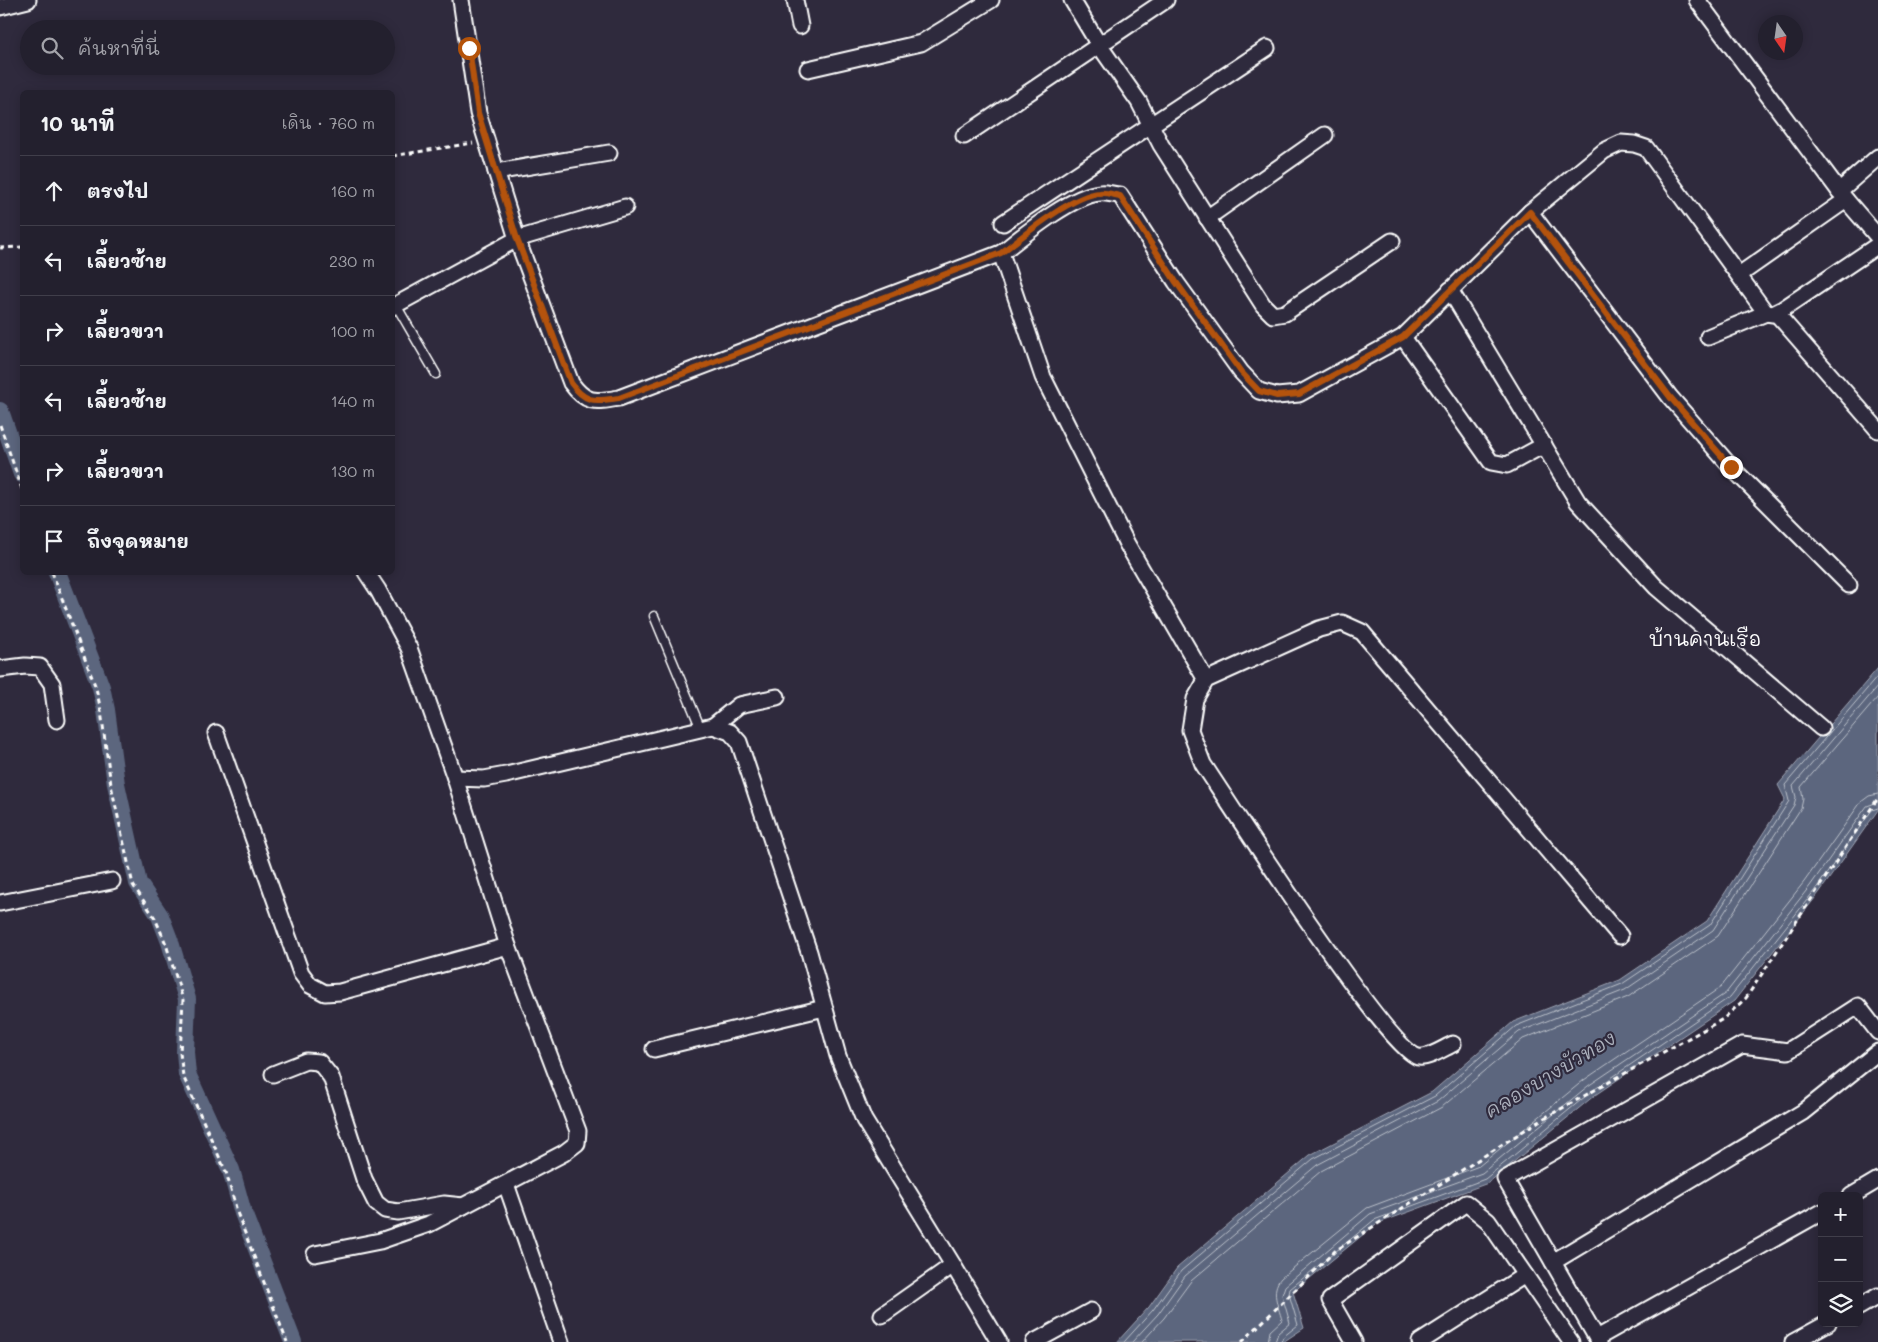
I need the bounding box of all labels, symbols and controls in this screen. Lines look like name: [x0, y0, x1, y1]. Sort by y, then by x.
north arrow: [1758, 15, 1803, 60]
search box: [20, 20, 395, 75]
icon: search: [38, 34, 66, 62]
text: ค้นหาที่นี่: [78, 35, 160, 60]
route start: [458, 37, 481, 60]
text: 10 นาที: [40, 109, 115, 136]
text: เดิน · 760 m: [282, 112, 375, 133]
icon: ahead: [40, 177, 68, 205]
text: ตรงไป: [87, 178, 148, 203]
text: 160 m: [330, 180, 375, 201]
icon: left: [40, 247, 68, 275]
text: เลี้ยวซ้าย: [87, 248, 167, 273]
text: 230 m: [329, 250, 375, 271]
icon: right: [40, 317, 68, 345]
text: เลี้ยวขวา: [87, 318, 164, 343]
text: 100 m: [330, 320, 375, 341]
icon: left: [40, 387, 68, 415]
text: เลี้ยวซ้าย: [87, 388, 167, 413]
text: 140 m: [331, 390, 375, 411]
route end: [1720, 456, 1743, 479]
icon: right: [40, 457, 68, 485]
text: เลี้ยวขวา: [87, 458, 164, 483]
text: 130 m: [331, 460, 375, 481]
icon: arrive: [40, 527, 68, 555]
text: ถึงจุดหมาย: [87, 528, 189, 553]
district label: บ้านคานเรือ: [1648, 625, 1762, 651]
water label: คลองบางบัวทอง: [1480, 1025, 1620, 1123]
map controls: [1818, 1192, 1863, 1327]
button: +: [1818, 1192, 1863, 1237]
button: −: [1818, 1237, 1863, 1282]
button: layers: [1818, 1282, 1863, 1327]

